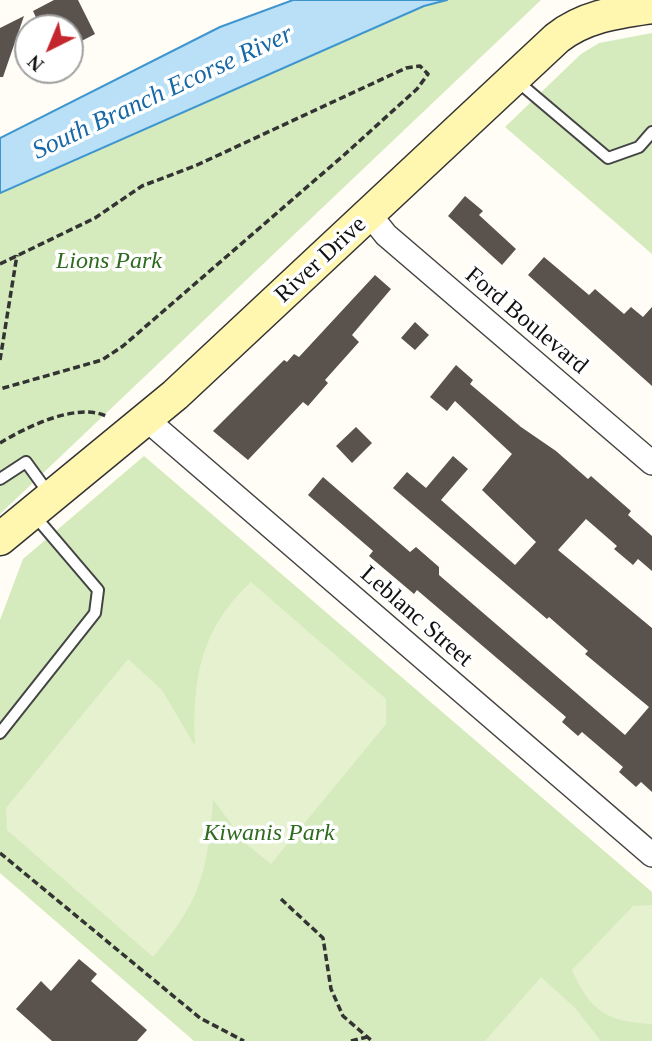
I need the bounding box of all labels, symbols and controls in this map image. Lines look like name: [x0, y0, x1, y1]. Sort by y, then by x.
north arrow: [14, 14, 84, 84]
water label: South Branch Ecorse River: [28, 19, 298, 167]
text: N: [24, 51, 48, 76]
street label: River Drive: [270, 211, 372, 309]
park label: Lions Park: [56, 248, 162, 276]
street label: Ford Boulevard: [459, 261, 593, 381]
street label: Leblanc Street: [354, 560, 478, 674]
park label: Kiwanis Park: [203, 820, 335, 848]

